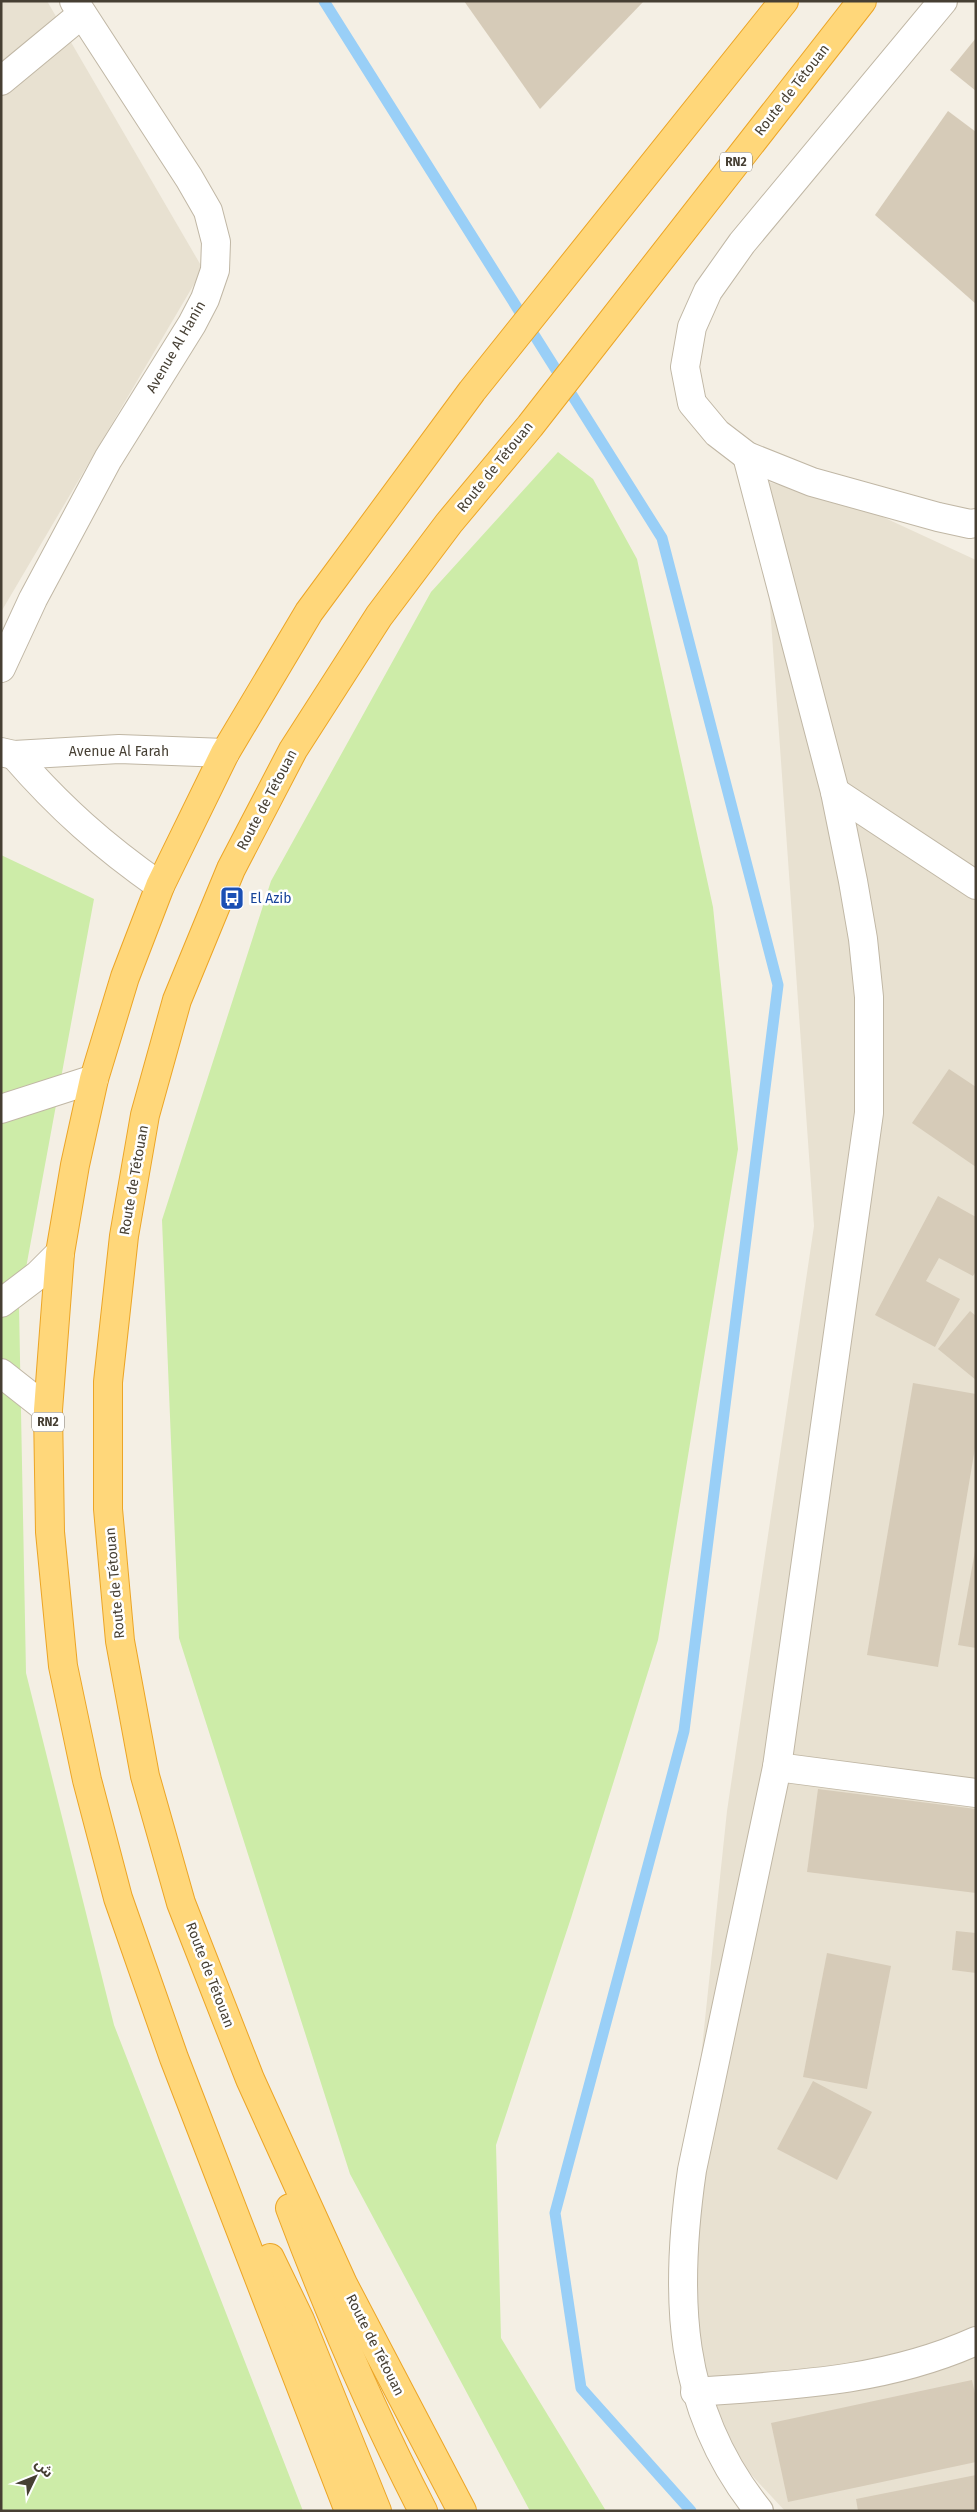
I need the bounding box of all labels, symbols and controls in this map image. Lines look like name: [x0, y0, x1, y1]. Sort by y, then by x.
street label: Route de Tétouan: [751, 41, 833, 139]
road number: RN2: [720, 152, 752, 172]
street label: Avenue Al Hanin: [143, 298, 209, 396]
street label: Route de Tétouan: [453, 418, 537, 516]
street label: Avenue Al Farah: [69, 743, 169, 760]
street label: Route de Tétouan: [233, 747, 301, 853]
bus stop icon: El Azib: [219, 885, 245, 911]
place label: El Azib: [250, 890, 292, 907]
street label: Route de Tétouan: [116, 1124, 152, 1236]
road number: RN2: [32, 1412, 64, 1431]
street label: Route de Tétouan: [102, 1527, 128, 1639]
street label: Route de Tétouan: [182, 1920, 238, 2030]
street label: Route de Tétouan: [342, 2291, 408, 2399]
north arrow: [10, 2452, 60, 2502]
text: ش: [31, 2456, 57, 2481]

